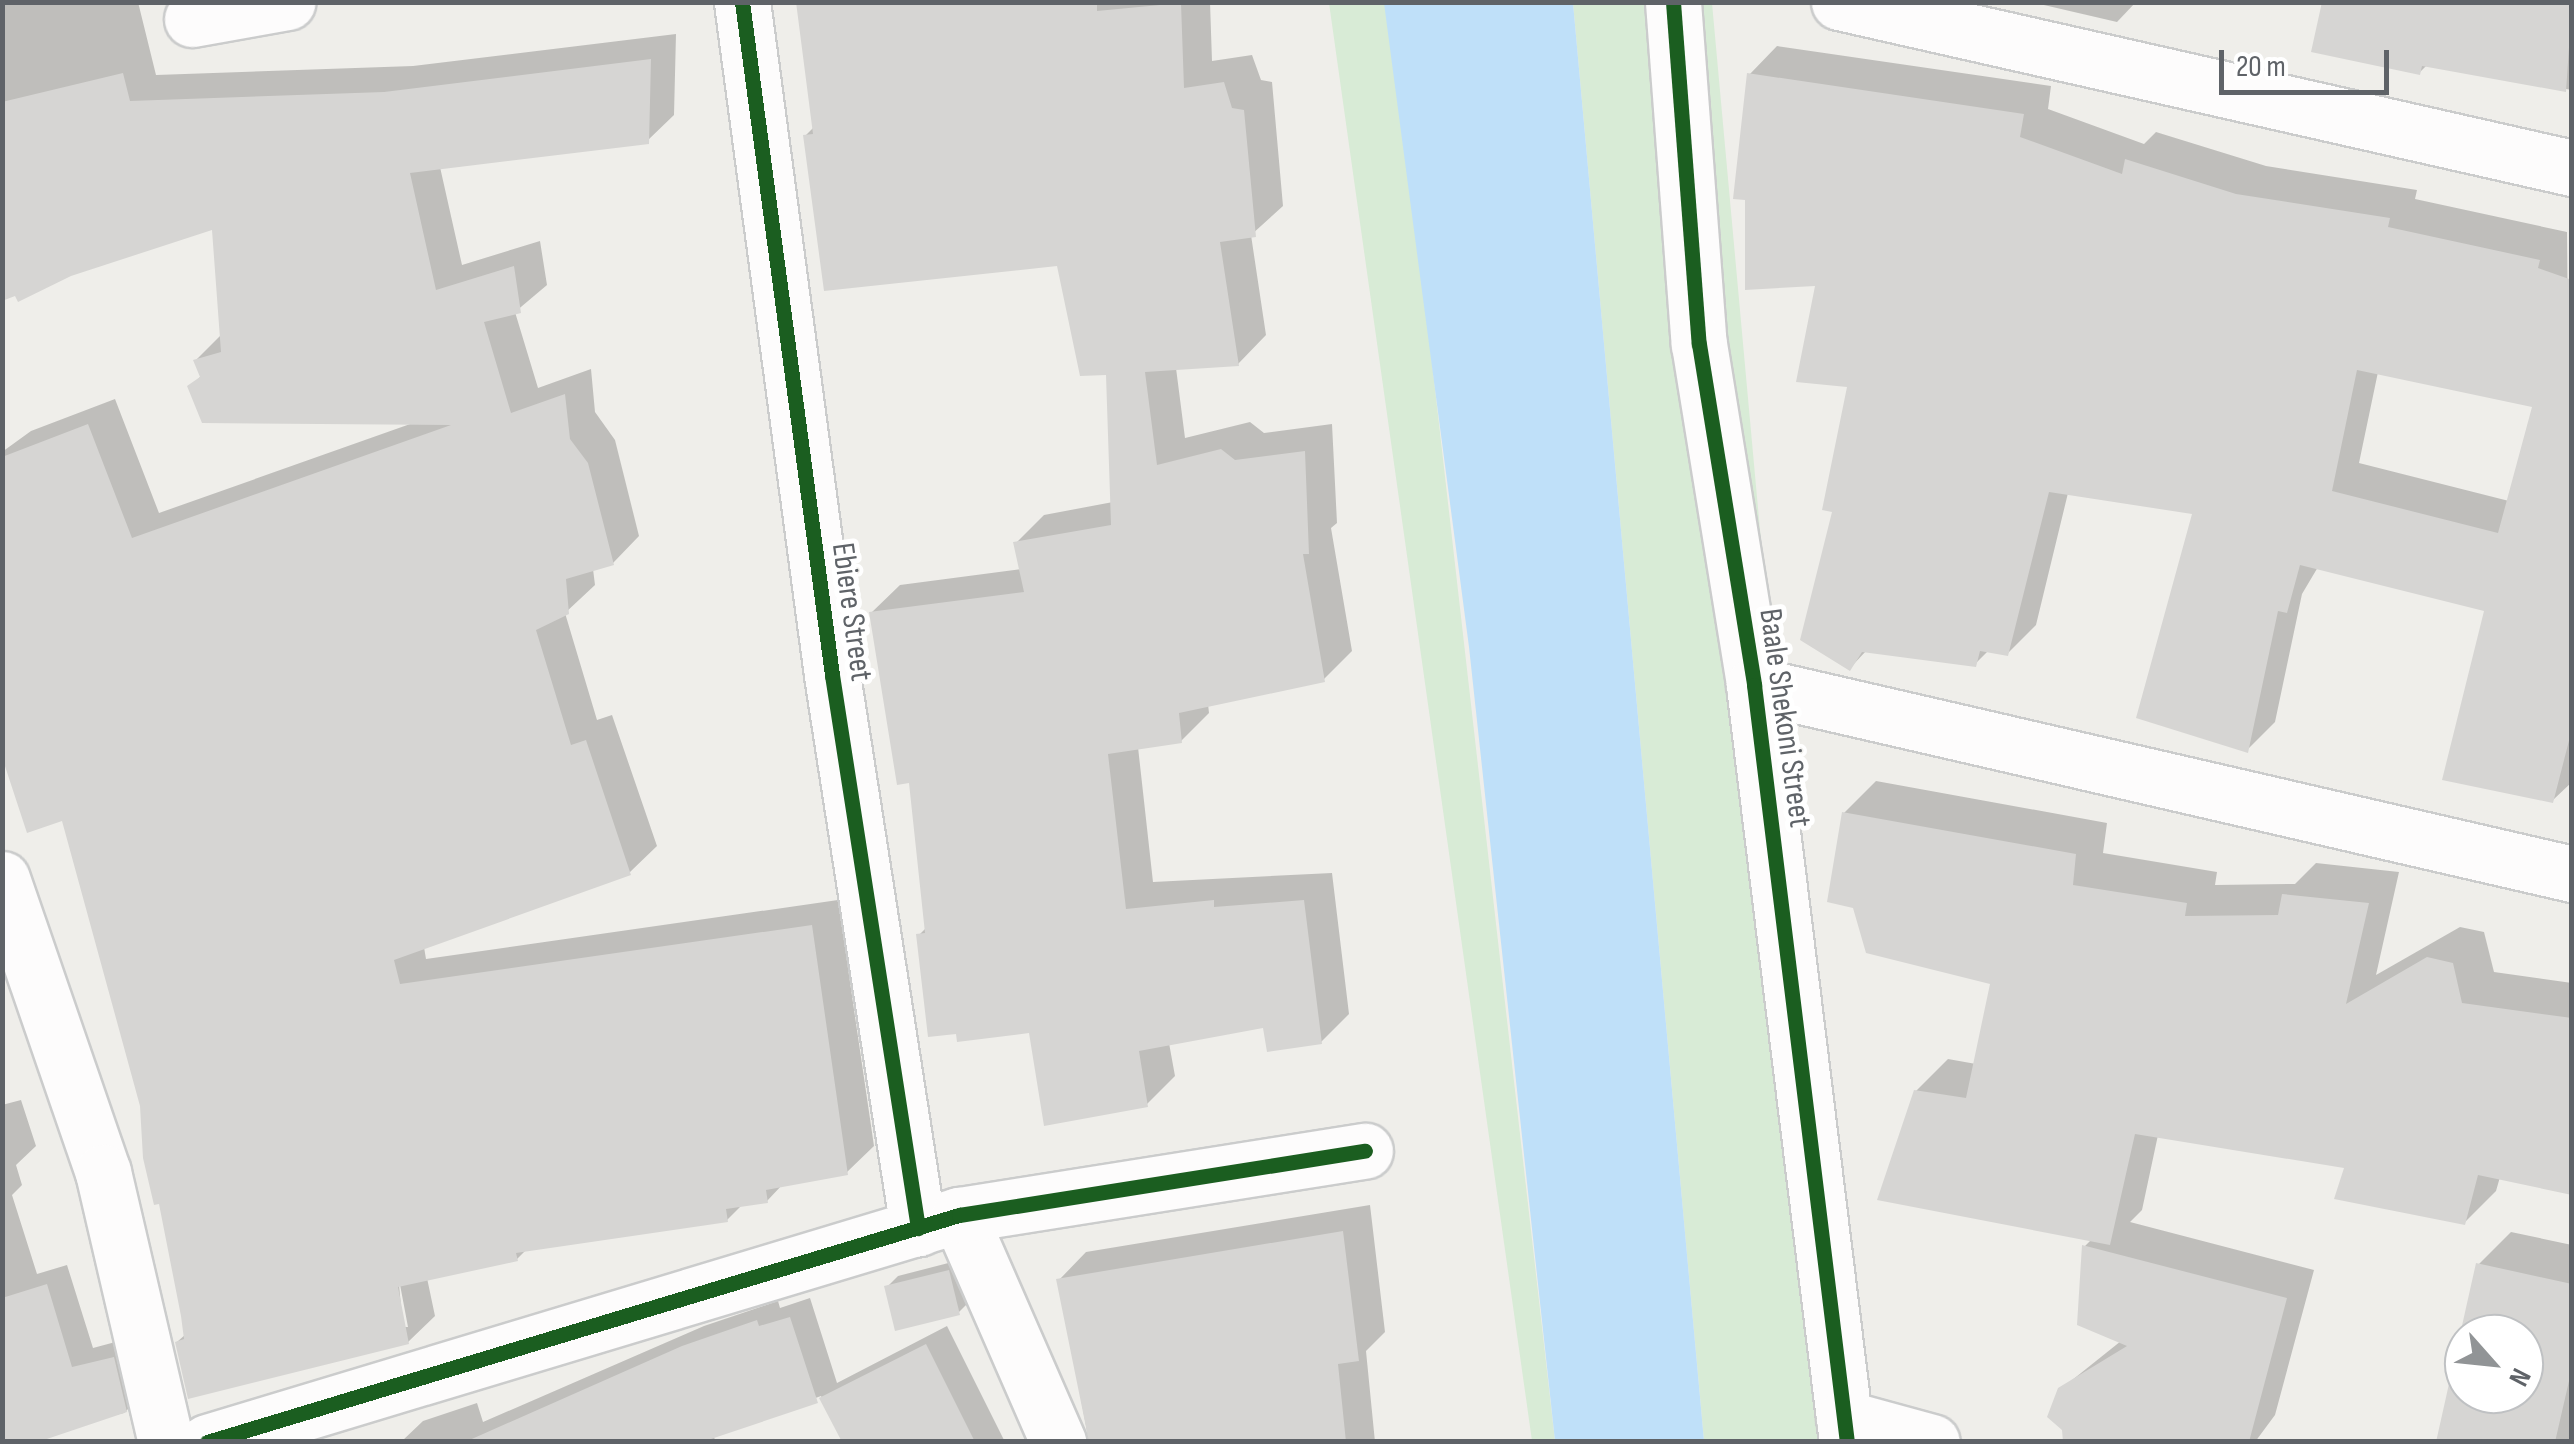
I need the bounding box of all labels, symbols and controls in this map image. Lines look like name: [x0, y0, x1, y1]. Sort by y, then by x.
scale bar: [2224, 30, 2394, 92]
text: 20 m: [2236, 49, 2286, 85]
street label: Ebiere Street: [822, 540, 880, 684]
street label: Baale Shekoni Street: [1750, 606, 1818, 830]
north arrow: [2444, 1314, 2544, 1414]
text: N: [2501, 1363, 2537, 1391]

